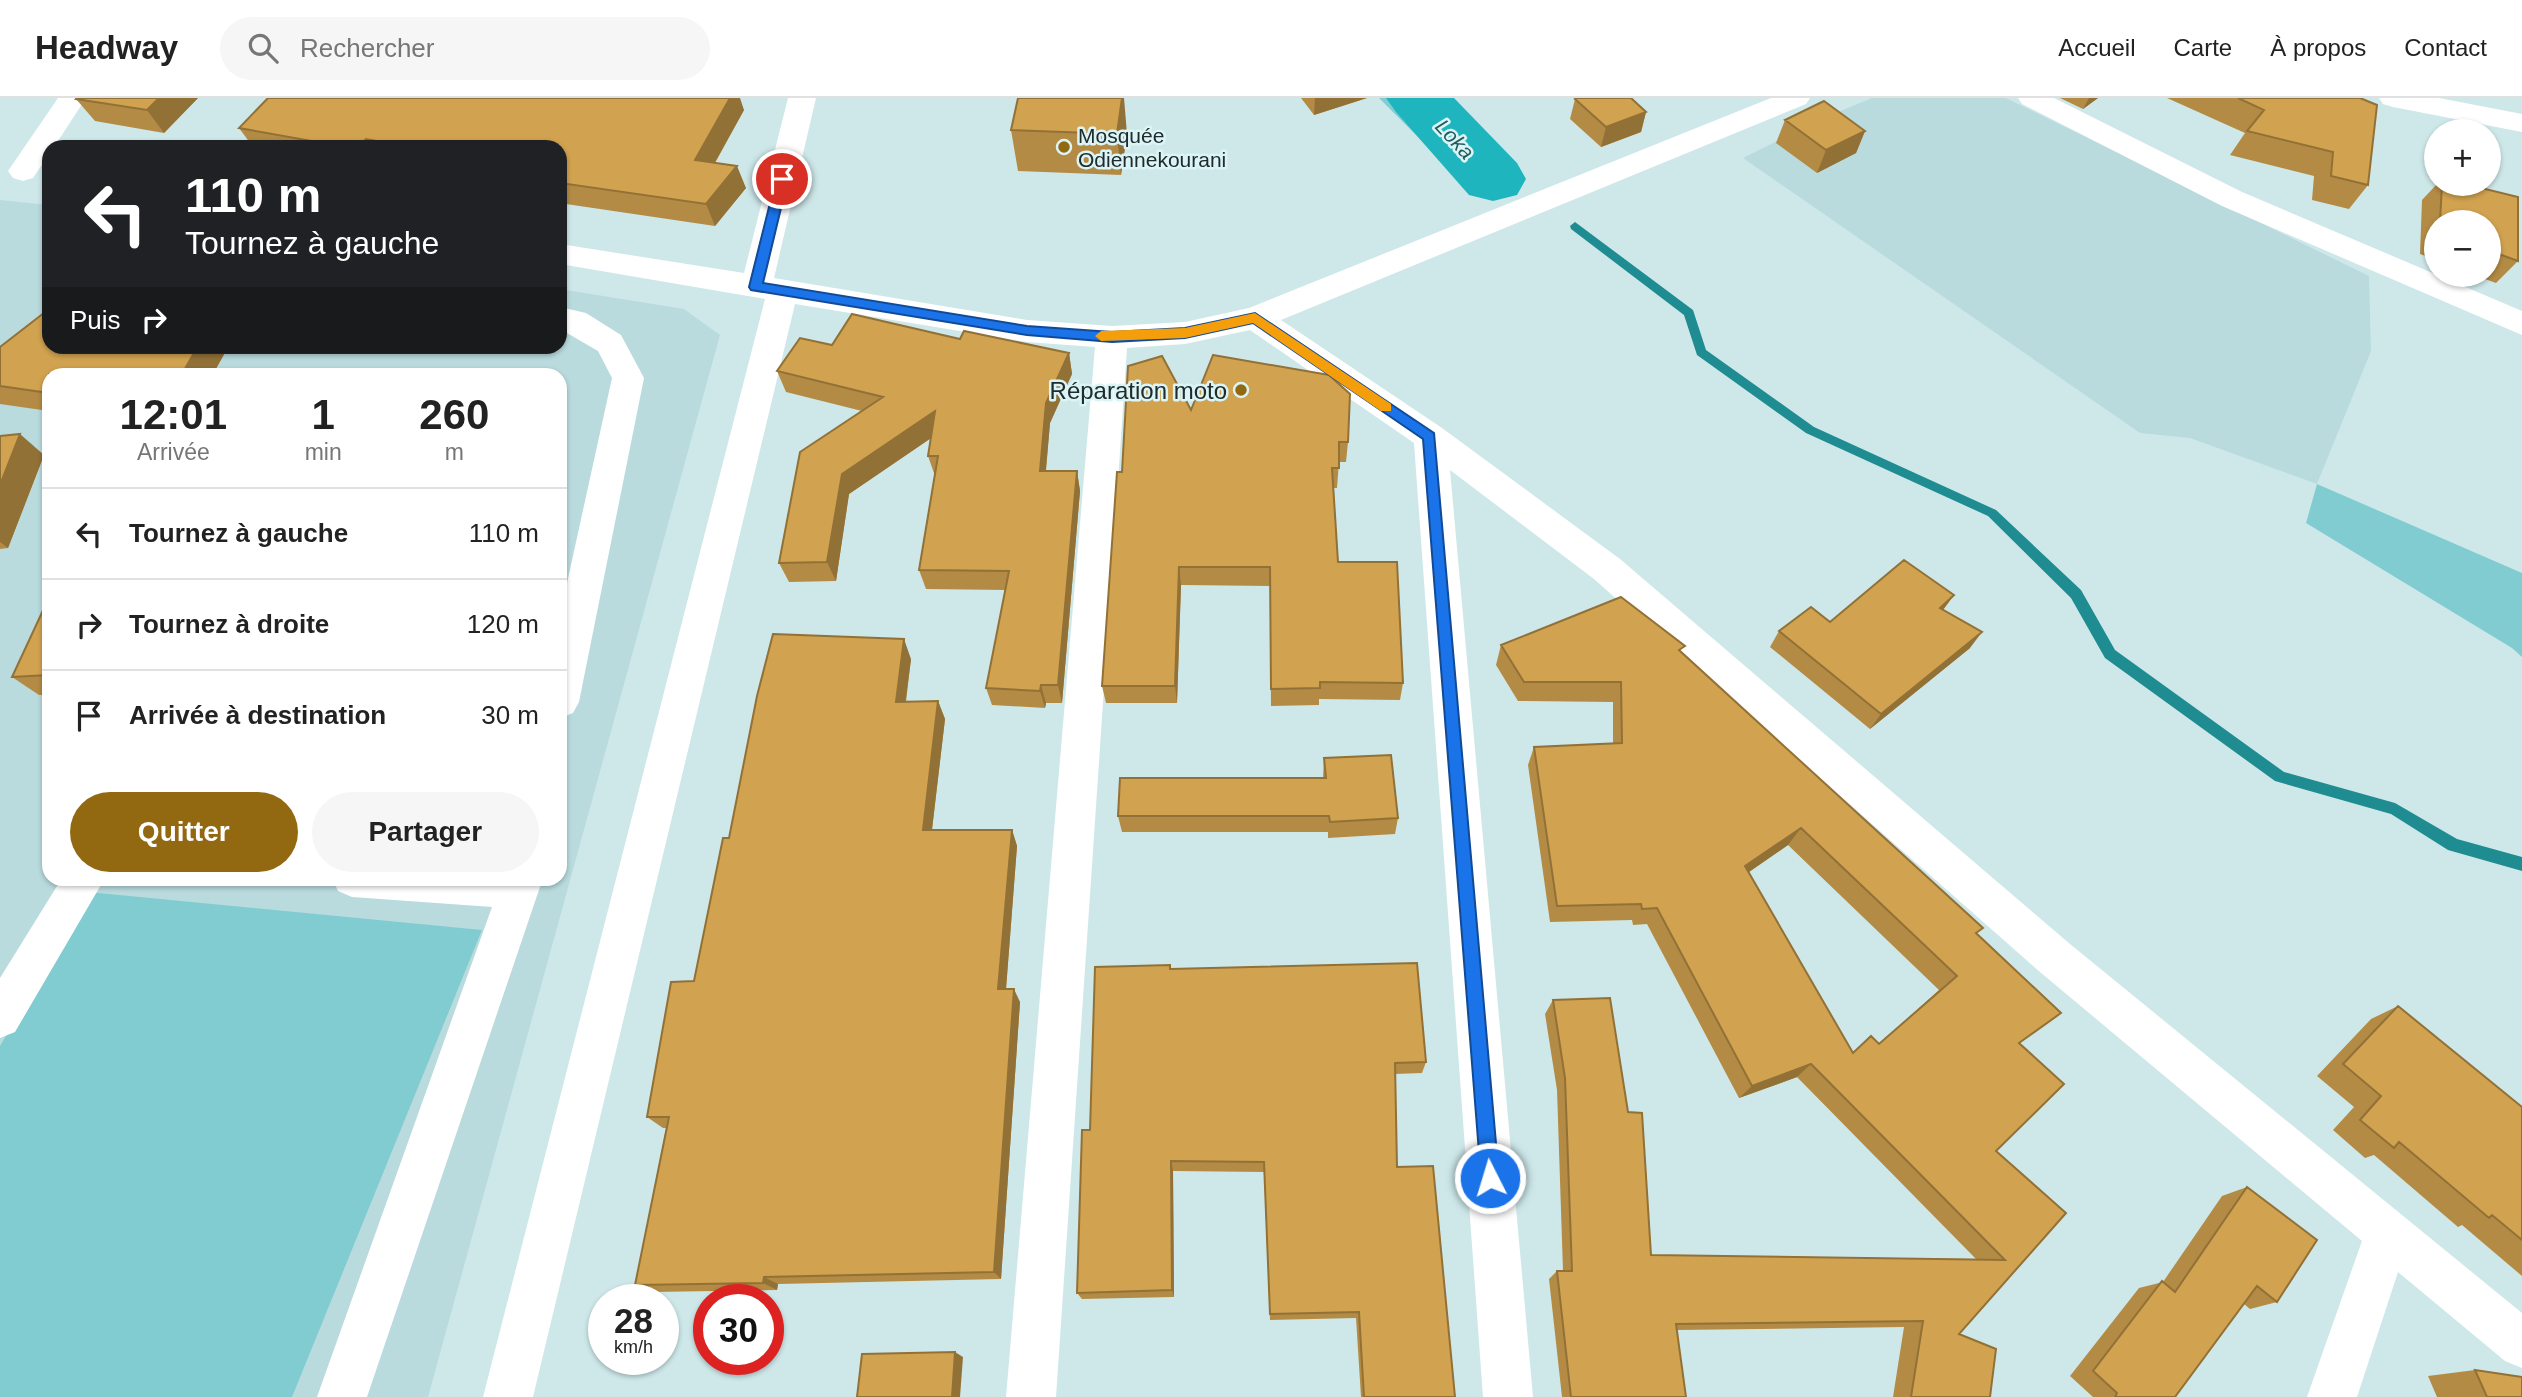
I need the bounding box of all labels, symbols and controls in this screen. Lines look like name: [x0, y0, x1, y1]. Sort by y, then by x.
search box: [220, 17, 710, 80]
text: Headway: [35, 29, 178, 66]
icon: search: [244, 29, 282, 67]
text: Rechercher: [300, 33, 434, 63]
text: Accueil: [2058, 34, 2136, 61]
text: Carte: [2174, 34, 2232, 61]
text: À propos: [2270, 34, 2366, 61]
text: Contact: [2404, 34, 2487, 61]
water label: Loka: [1431, 115, 1479, 163]
map controls: [2424, 119, 2501, 287]
button: +: [2424, 119, 2501, 196]
place label: Mosquée Odiennekourani: [1078, 124, 1226, 171]
marker: Mosquée Odiennekourani: [1056, 139, 1072, 155]
pin: [752, 149, 812, 209]
icon: arrive: [763, 160, 801, 198]
icon: left: [70, 168, 161, 259]
text: 110 m: [185, 168, 321, 222]
button: −: [2424, 210, 2501, 287]
text: Tournez à gauche: [185, 225, 439, 261]
icon: right: [135, 301, 173, 339]
text: Puis: [70, 305, 121, 335]
place label: Réparation moto: [1050, 377, 1227, 404]
marker: Réparation moto: [1233, 382, 1249, 398]
text: 12:01: [120, 391, 227, 438]
text: 1: [311, 391, 335, 438]
text: 260: [419, 391, 489, 438]
text: Arrivée: [137, 439, 210, 465]
text: min: [305, 439, 342, 465]
text: m: [445, 439, 464, 465]
icon: left: [70, 515, 108, 553]
text: Tournez à gauche: [129, 518, 348, 548]
text: 110 m: [469, 518, 539, 548]
icon: right: [70, 606, 108, 644]
text: Tournez à droite: [129, 609, 329, 639]
text: 120 m: [467, 609, 539, 639]
icon: arrive: [70, 697, 108, 735]
text: Arrivée à destination: [129, 700, 386, 730]
text: 30 m: [481, 700, 539, 730]
button: Quitter: [70, 792, 298, 872]
button: Partager: [312, 792, 539, 872]
position arrow: [1453, 1141, 1527, 1215]
speed limit sign: 30: [693, 1284, 784, 1375]
text: 28: [614, 1301, 653, 1340]
text: km/h: [614, 1337, 653, 1357]

